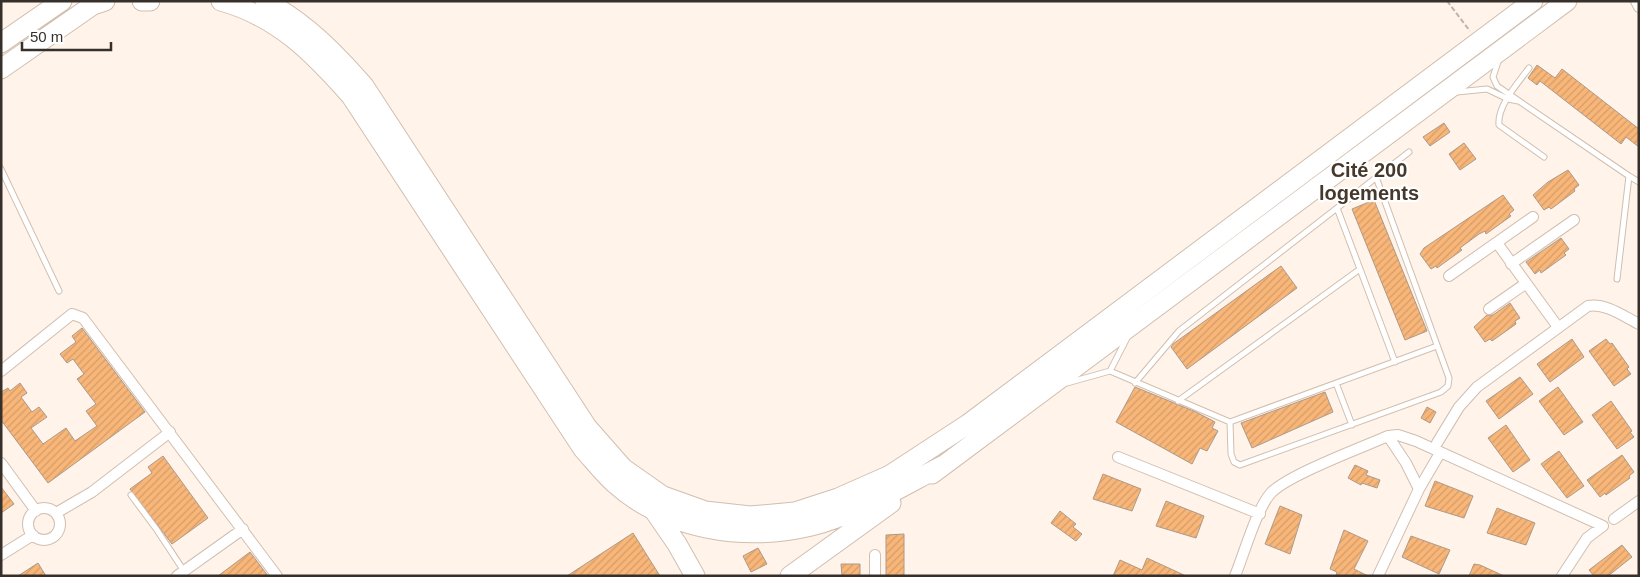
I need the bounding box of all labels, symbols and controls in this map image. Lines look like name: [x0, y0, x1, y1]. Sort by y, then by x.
scale bar: [22, 20, 111, 52]
text: 50 m: [30, 28, 63, 45]
district label: Cité 200 logements: [1319, 159, 1419, 204]

